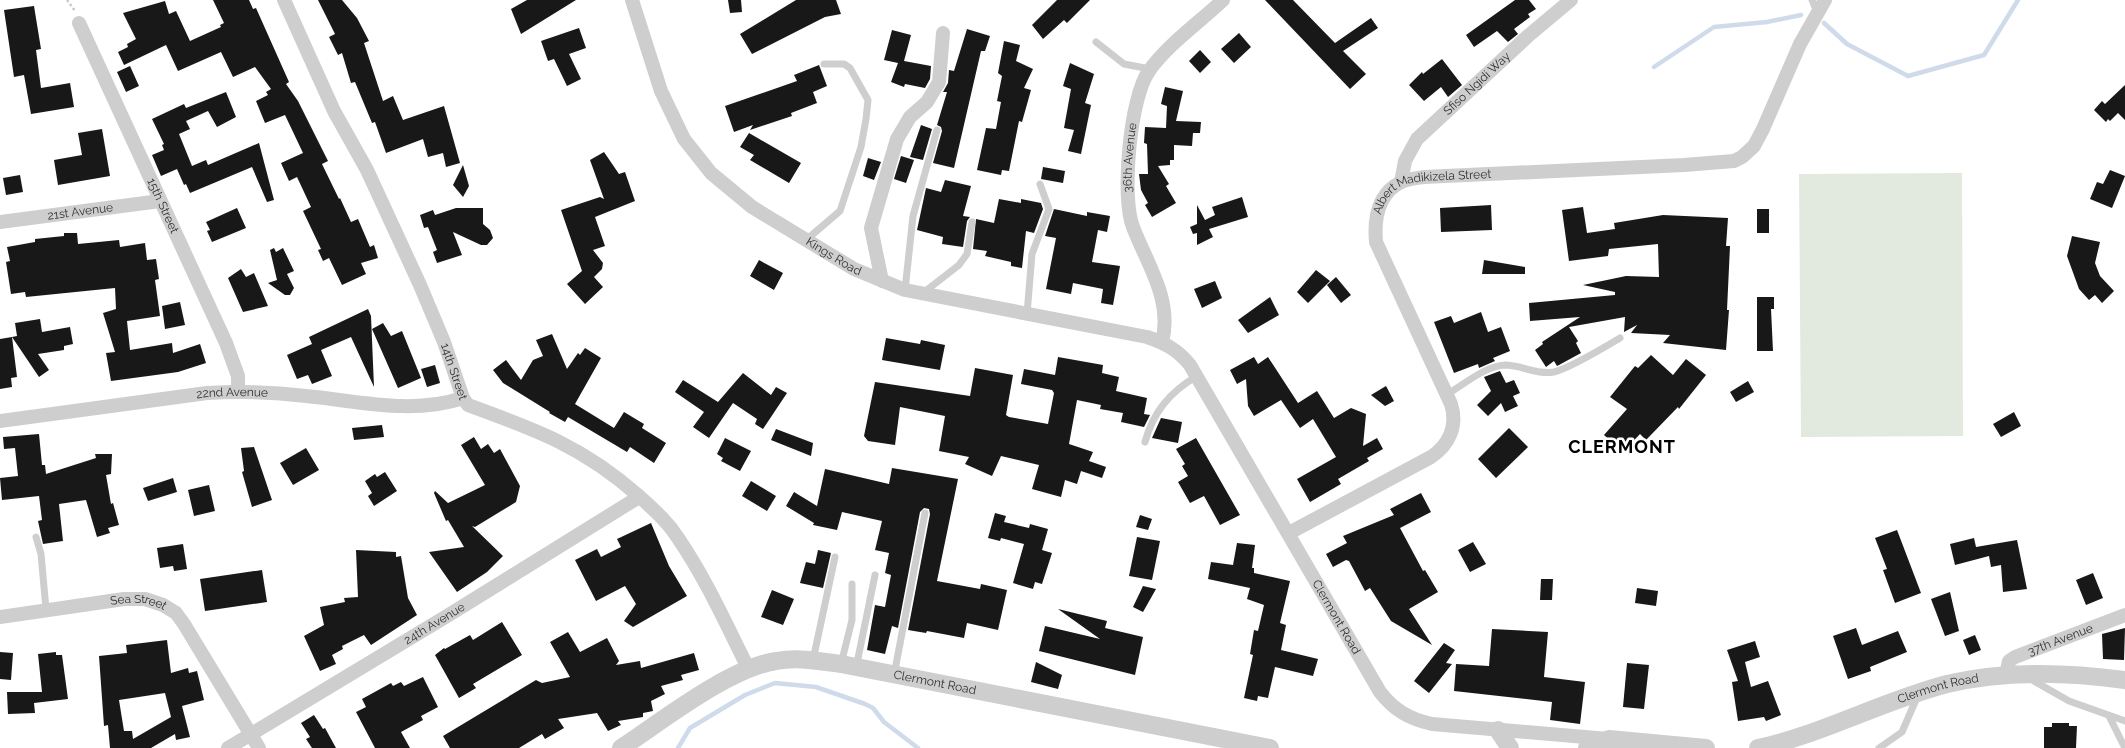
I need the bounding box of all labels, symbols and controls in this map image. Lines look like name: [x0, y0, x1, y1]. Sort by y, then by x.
street label: Sfiso Ngidi Way: [1441, 49, 1513, 118]
street label: 36th Avenue: [1121, 122, 1139, 193]
street label: Albert Madikizela Street: [1370, 167, 1492, 216]
street label: 15th Street: [144, 176, 182, 235]
street label: 21st Avenue: [47, 200, 114, 223]
street label: Kings Road: [803, 234, 864, 278]
street label: 14th Street: [438, 341, 470, 402]
street label: 22nd Avenue: [195, 385, 268, 401]
district label: CLERMONT: [1568, 436, 1676, 457]
street label: Clermont Road: [1309, 577, 1364, 657]
street label: Sea Street: [109, 592, 170, 613]
street label: 24th Avenue: [401, 600, 467, 647]
street label: 37th Avenue: [2026, 621, 2095, 658]
street label: Clermont Road: [892, 667, 977, 697]
street label: Clermont Road: [1895, 671, 1980, 706]

